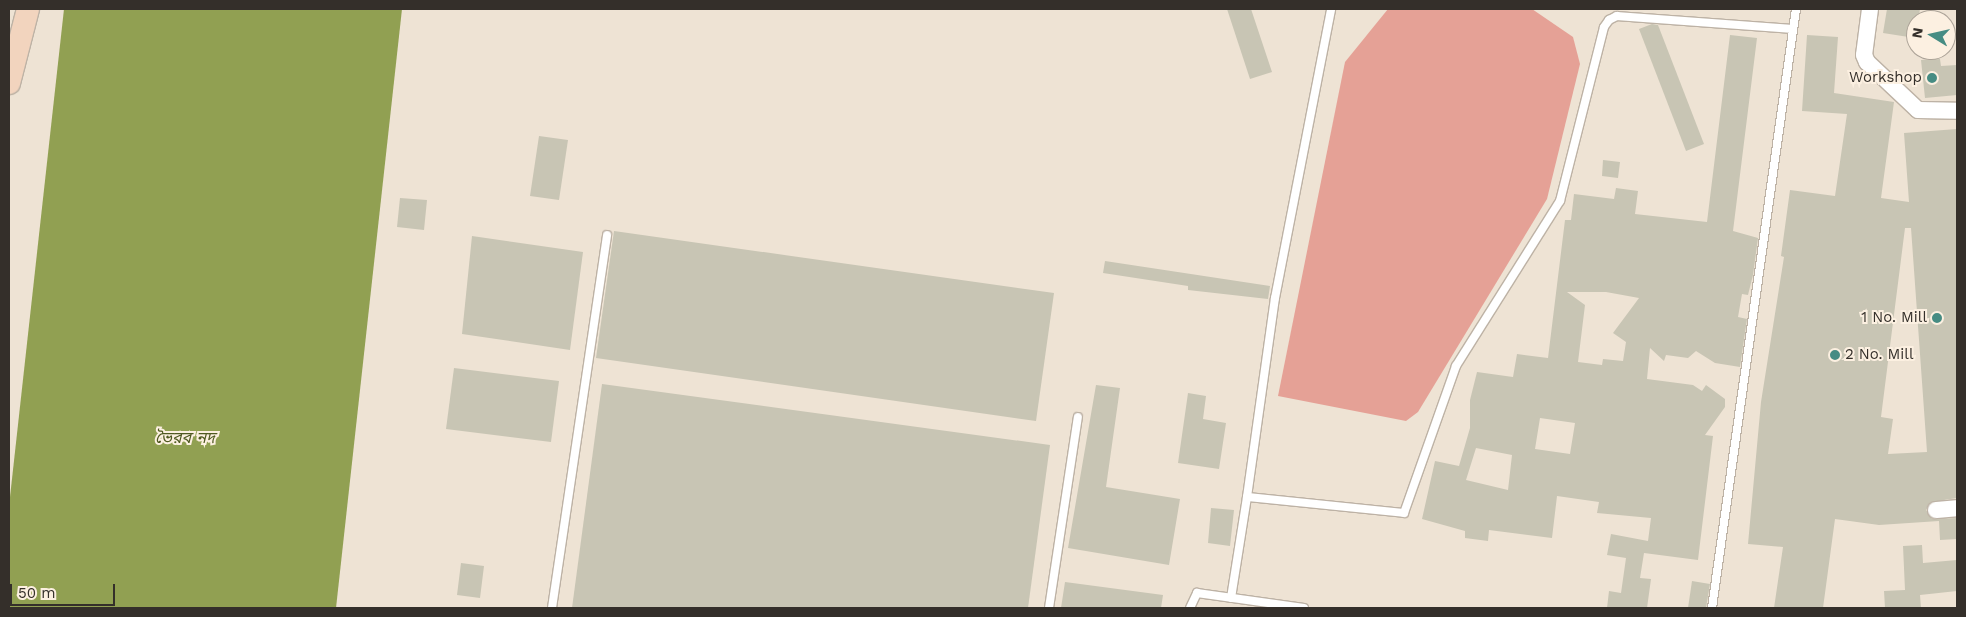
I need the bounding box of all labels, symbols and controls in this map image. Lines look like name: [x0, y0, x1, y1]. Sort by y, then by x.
north arrow: [1906, 10, 1956, 60]
text: N: [1908, 26, 1926, 39]
place label: Workshop: [1849, 69, 1922, 87]
marker: Workshop: [1926, 72, 1938, 84]
place label: 1 No. Mill: [1861, 309, 1927, 327]
marker: 1 No. Mill: [1931, 312, 1943, 324]
place label: 2 No. Mill: [1845, 346, 1914, 364]
marker: 2 No. Mill: [1829, 349, 1841, 361]
water label: ভৈরব নদ: [155, 428, 215, 448]
scale bar: [12, 574, 118, 606]
text: 50 m: [18, 584, 55, 602]

